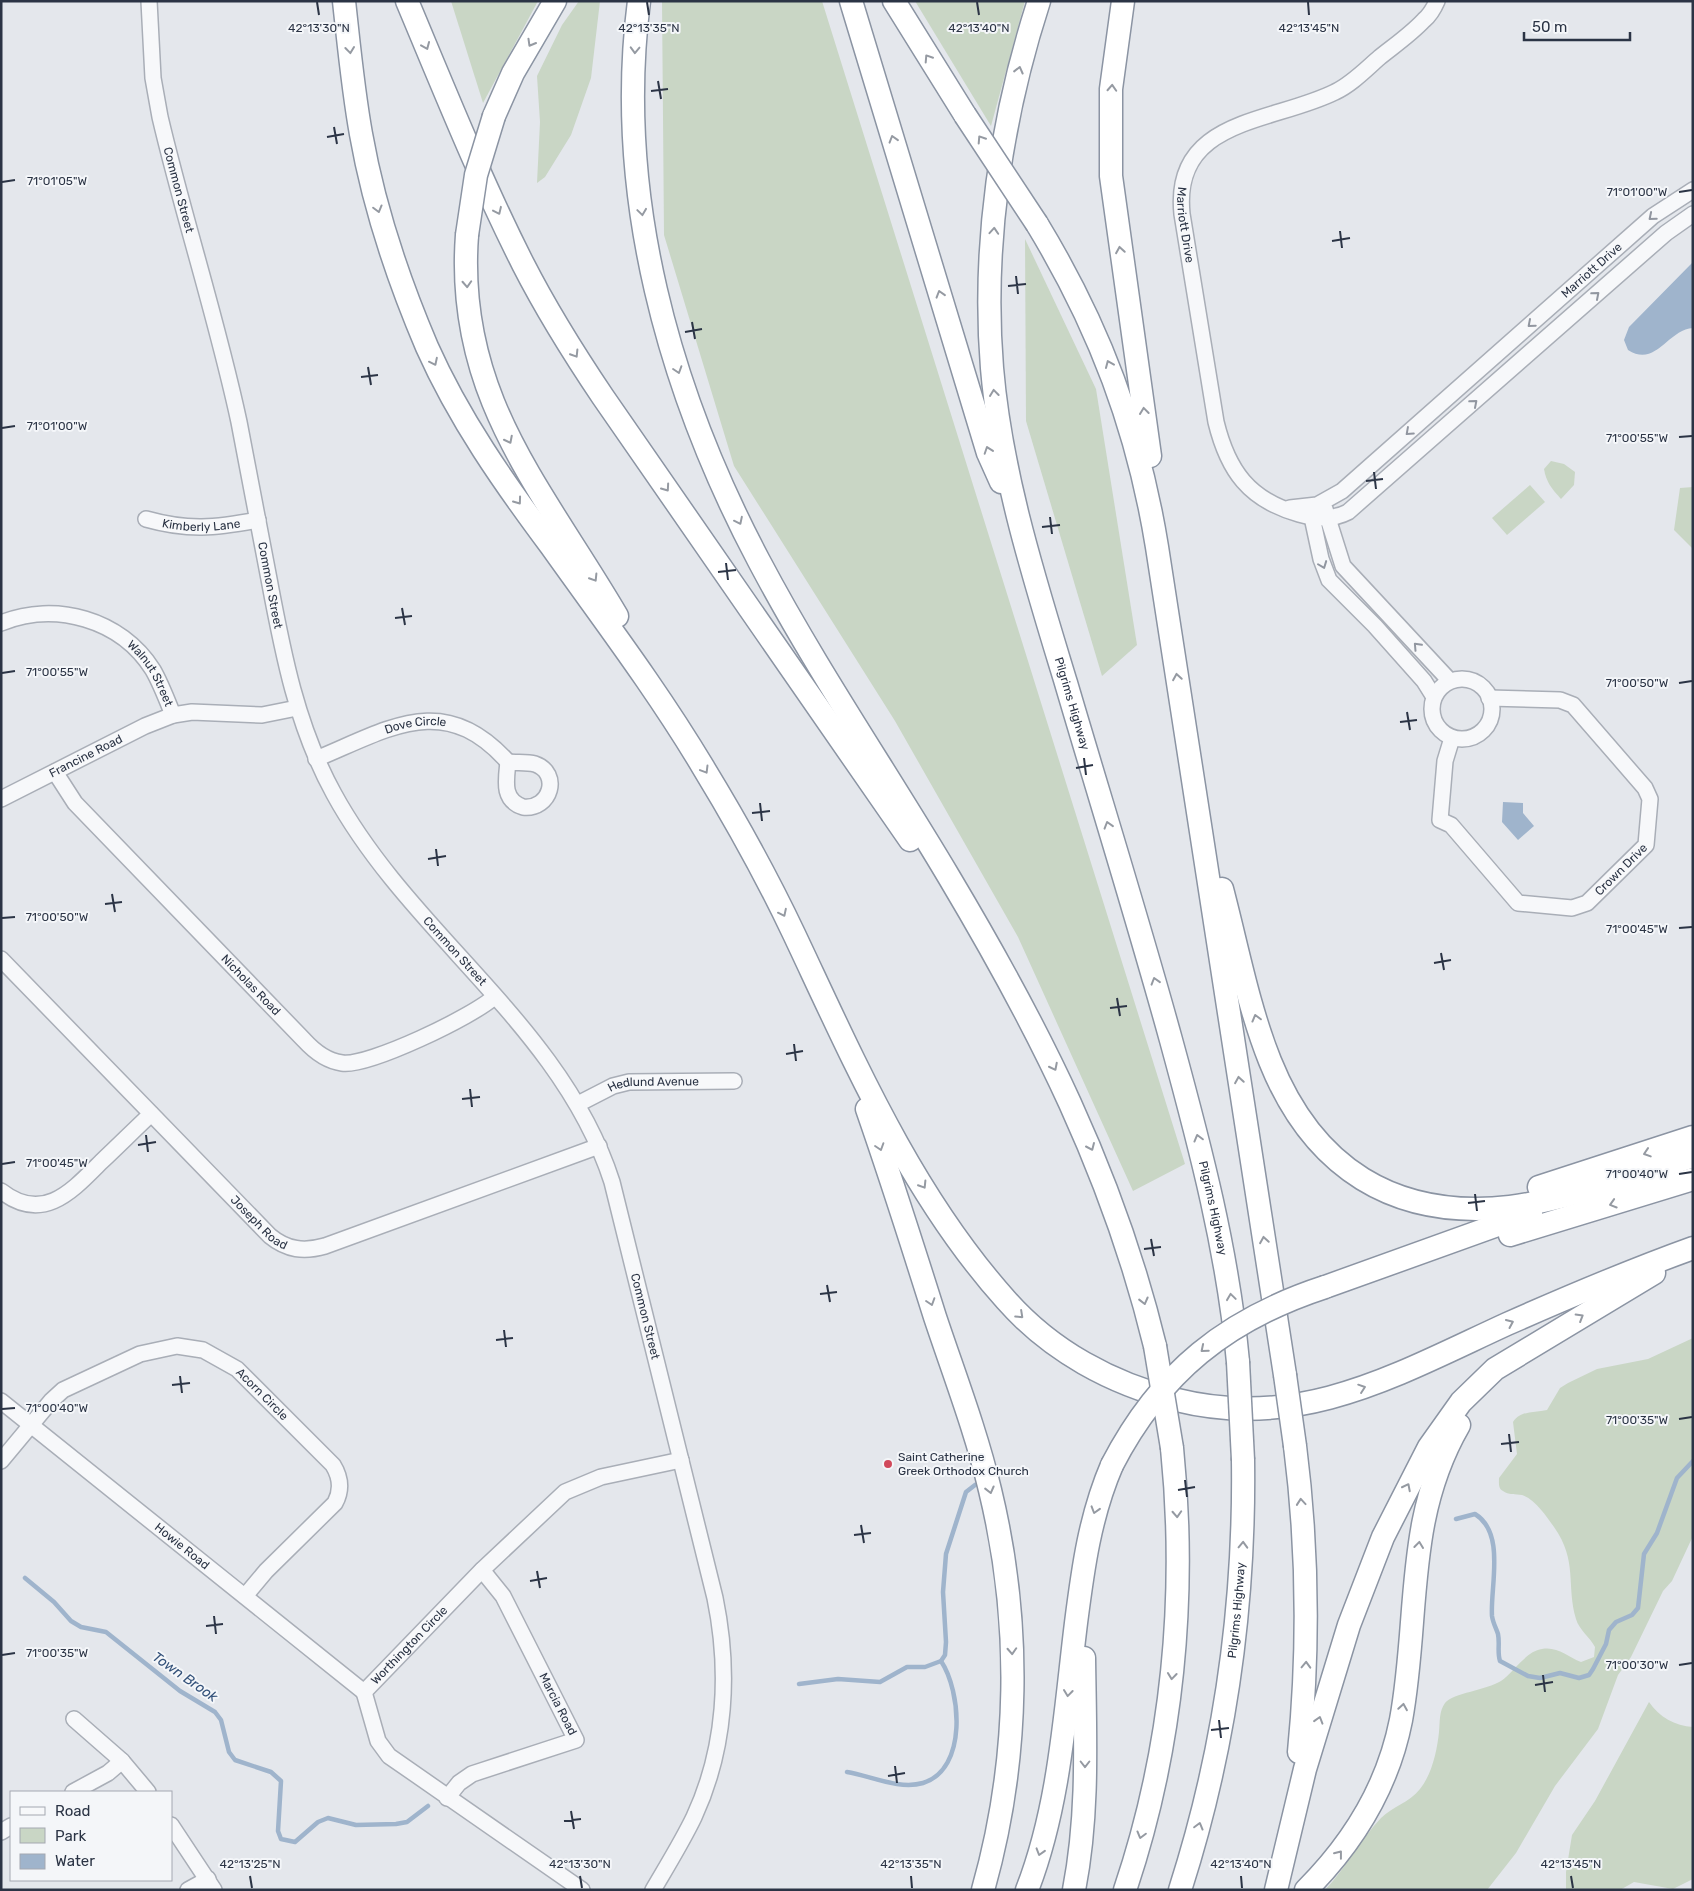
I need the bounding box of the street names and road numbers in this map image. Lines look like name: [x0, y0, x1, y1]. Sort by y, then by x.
street label: Common Street: [161, 146, 197, 235]
street label: Marriott Drive: [1174, 186, 1197, 264]
street label: Marriott Drive: [1558, 240, 1625, 301]
street label: Kimberly Lane: [161, 516, 242, 534]
street label: Common Street: [255, 541, 285, 630]
street label: Walnut Street: [125, 637, 176, 709]
street label: Pilgrims Highway: [1052, 656, 1093, 752]
street label: Dove Circle: [383, 714, 448, 737]
street label: Francine Road: [47, 732, 125, 780]
street label: Crown Drive: [1592, 840, 1650, 898]
street label: Common Street: [420, 914, 490, 989]
street label: Nicholas Road: [218, 952, 283, 1018]
street label: Hedlund Avenue: [605, 1074, 699, 1095]
street label: Pilgrims Highway: [1196, 1159, 1230, 1257]
street label: Joseph Road: [228, 1193, 290, 1252]
street label: Common Street: [628, 1272, 663, 1361]
street label: Acorn Circle: [233, 1365, 291, 1423]
street label: Howie Road: [152, 1520, 212, 1572]
street label: Pilgrims Highway: [1225, 1561, 1248, 1659]
street label: Worthington Circle: [368, 1603, 450, 1687]
street label: Marcia Road: [536, 1670, 580, 1738]

